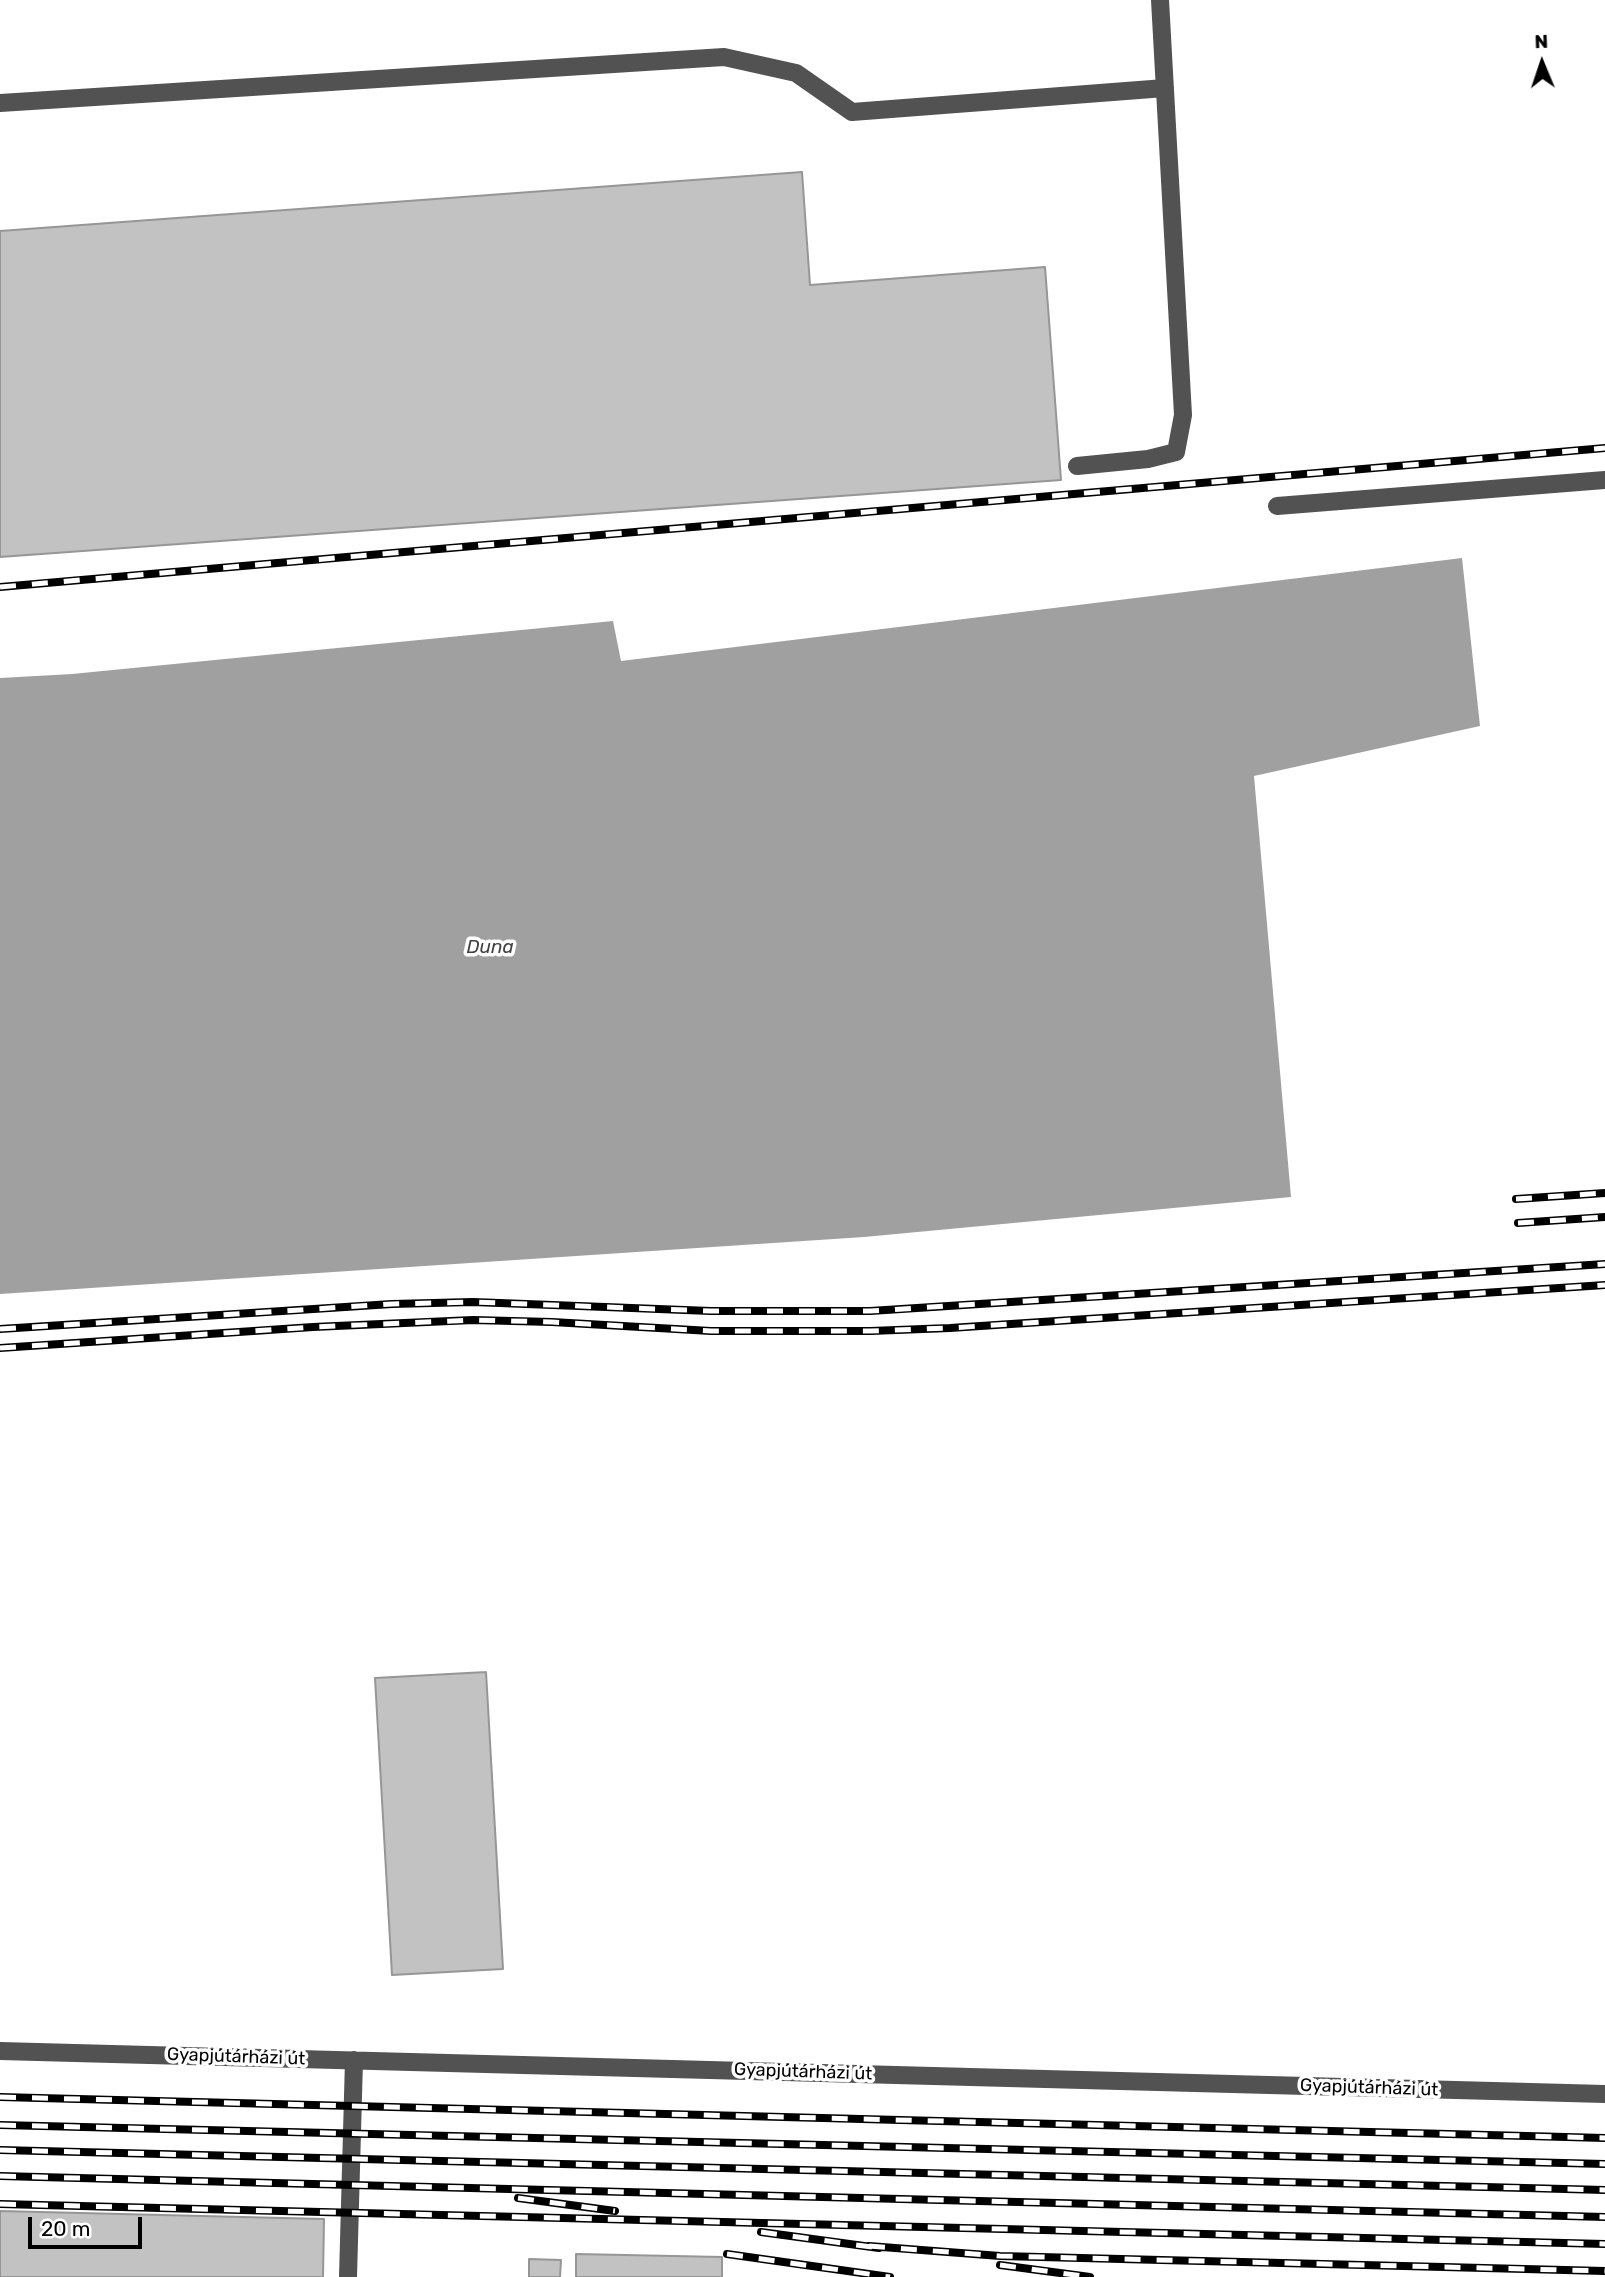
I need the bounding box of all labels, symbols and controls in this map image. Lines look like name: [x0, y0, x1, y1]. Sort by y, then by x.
north arrow: [1507, 28, 1577, 98]
text: N: [1534, 30, 1548, 53]
water label: Duna: [466, 937, 514, 959]
street label: Gyapjútárházi út: [166, 2044, 306, 2070]
street label: Gyapjútárházi út: [733, 2059, 873, 2085]
street label: Gyapjútárházi út: [1299, 2075, 1439, 2101]
scale bar: [32, 2204, 145, 2248]
text: 20 m: [41, 2216, 90, 2241]

